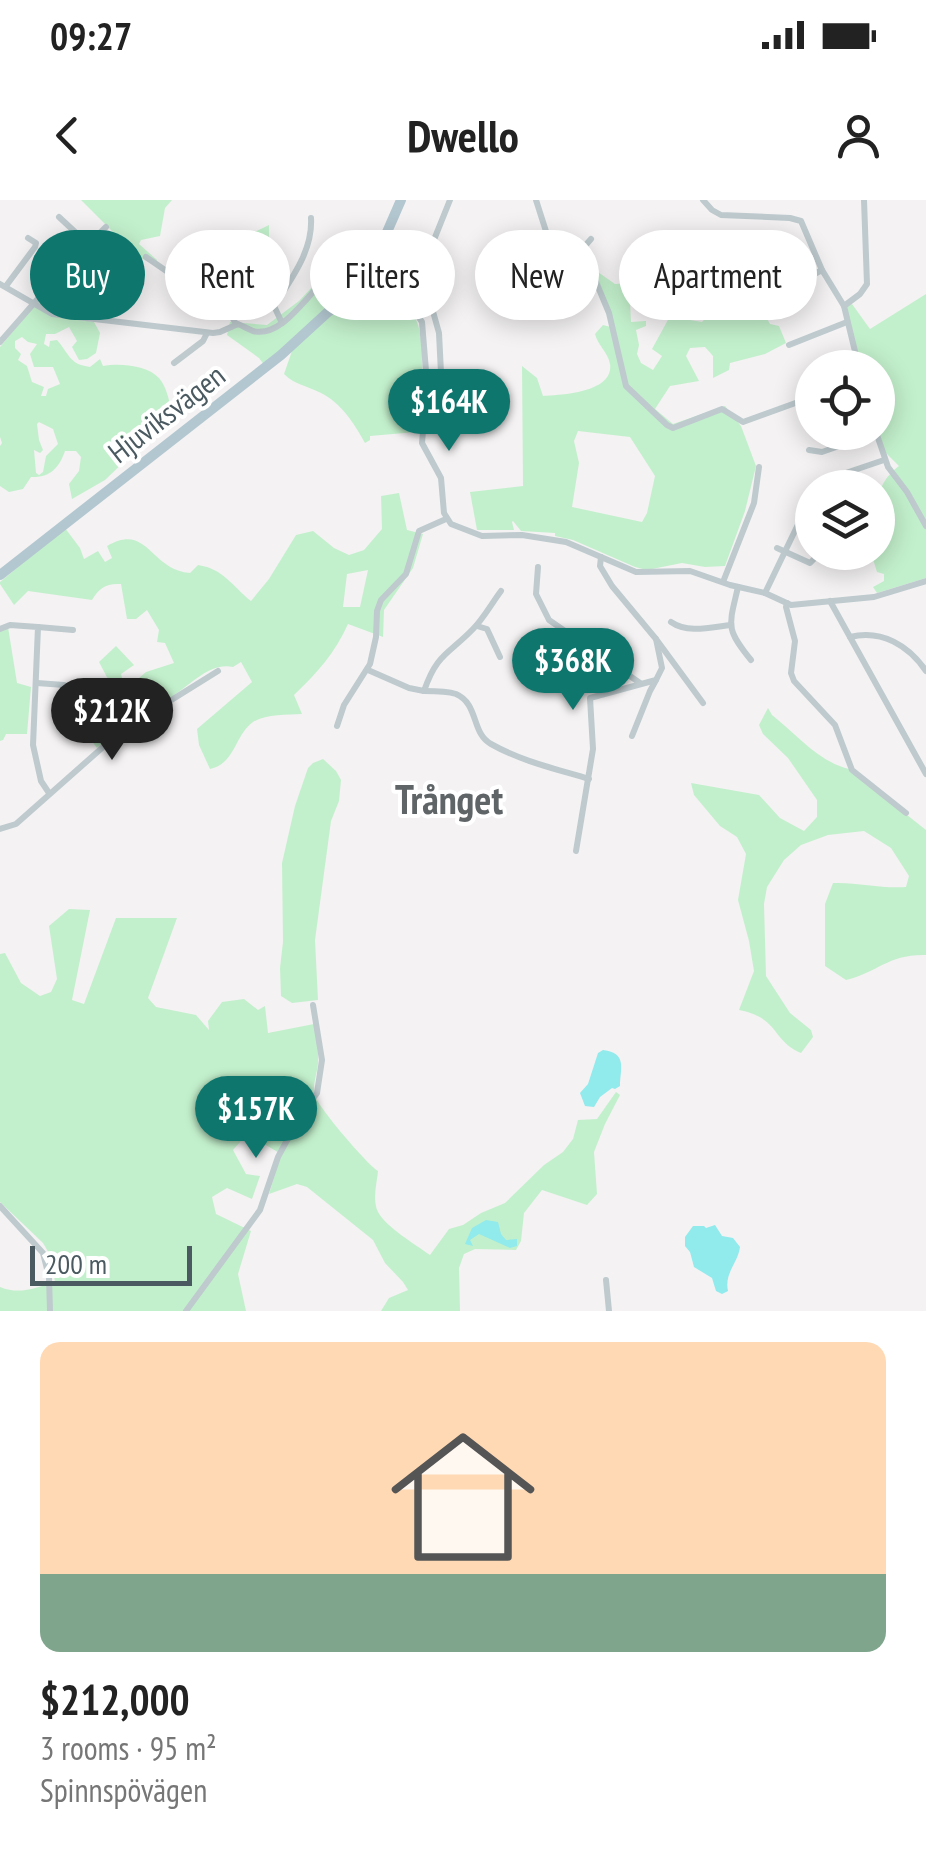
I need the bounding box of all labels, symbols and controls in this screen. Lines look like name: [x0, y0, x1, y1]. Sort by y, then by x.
text: 09:27: [50, 11, 132, 60]
text: Dwello: [407, 106, 519, 164]
icon: back: [40, 108, 95, 163]
icon: person: [831, 108, 886, 163]
chip: Buy: [30, 230, 145, 320]
chip: Rent: [165, 230, 290, 320]
chip: Filters: [310, 230, 455, 320]
chip: New: [475, 230, 599, 320]
chip: Apartment: [619, 230, 817, 320]
map controls: [795, 350, 895, 570]
button: locate: [795, 350, 895, 450]
street label: Hjuviksvägen: [100, 355, 232, 471]
pin: $164K: [379, 369, 519, 454]
text: $164K: [410, 380, 488, 422]
button: layers: [795, 470, 895, 570]
pin: $368K: [503, 628, 643, 713]
text: $368K: [534, 639, 612, 681]
pin: $212K: [42, 678, 182, 763]
text: $212K: [73, 689, 151, 731]
district label: Trånget: [395, 773, 503, 825]
pin: $157K: [186, 1076, 326, 1161]
text: $157K: [217, 1087, 295, 1129]
scale bar: [30, 1241, 192, 1286]
text: 200 m: [45, 1245, 107, 1282]
icon: home: [373, 1407, 553, 1587]
text: $212,000: [40, 1672, 190, 1727]
text: 3 rooms · 95 m²: [40, 1727, 217, 1769]
text: Spinnspövägen: [40, 1769, 207, 1811]

